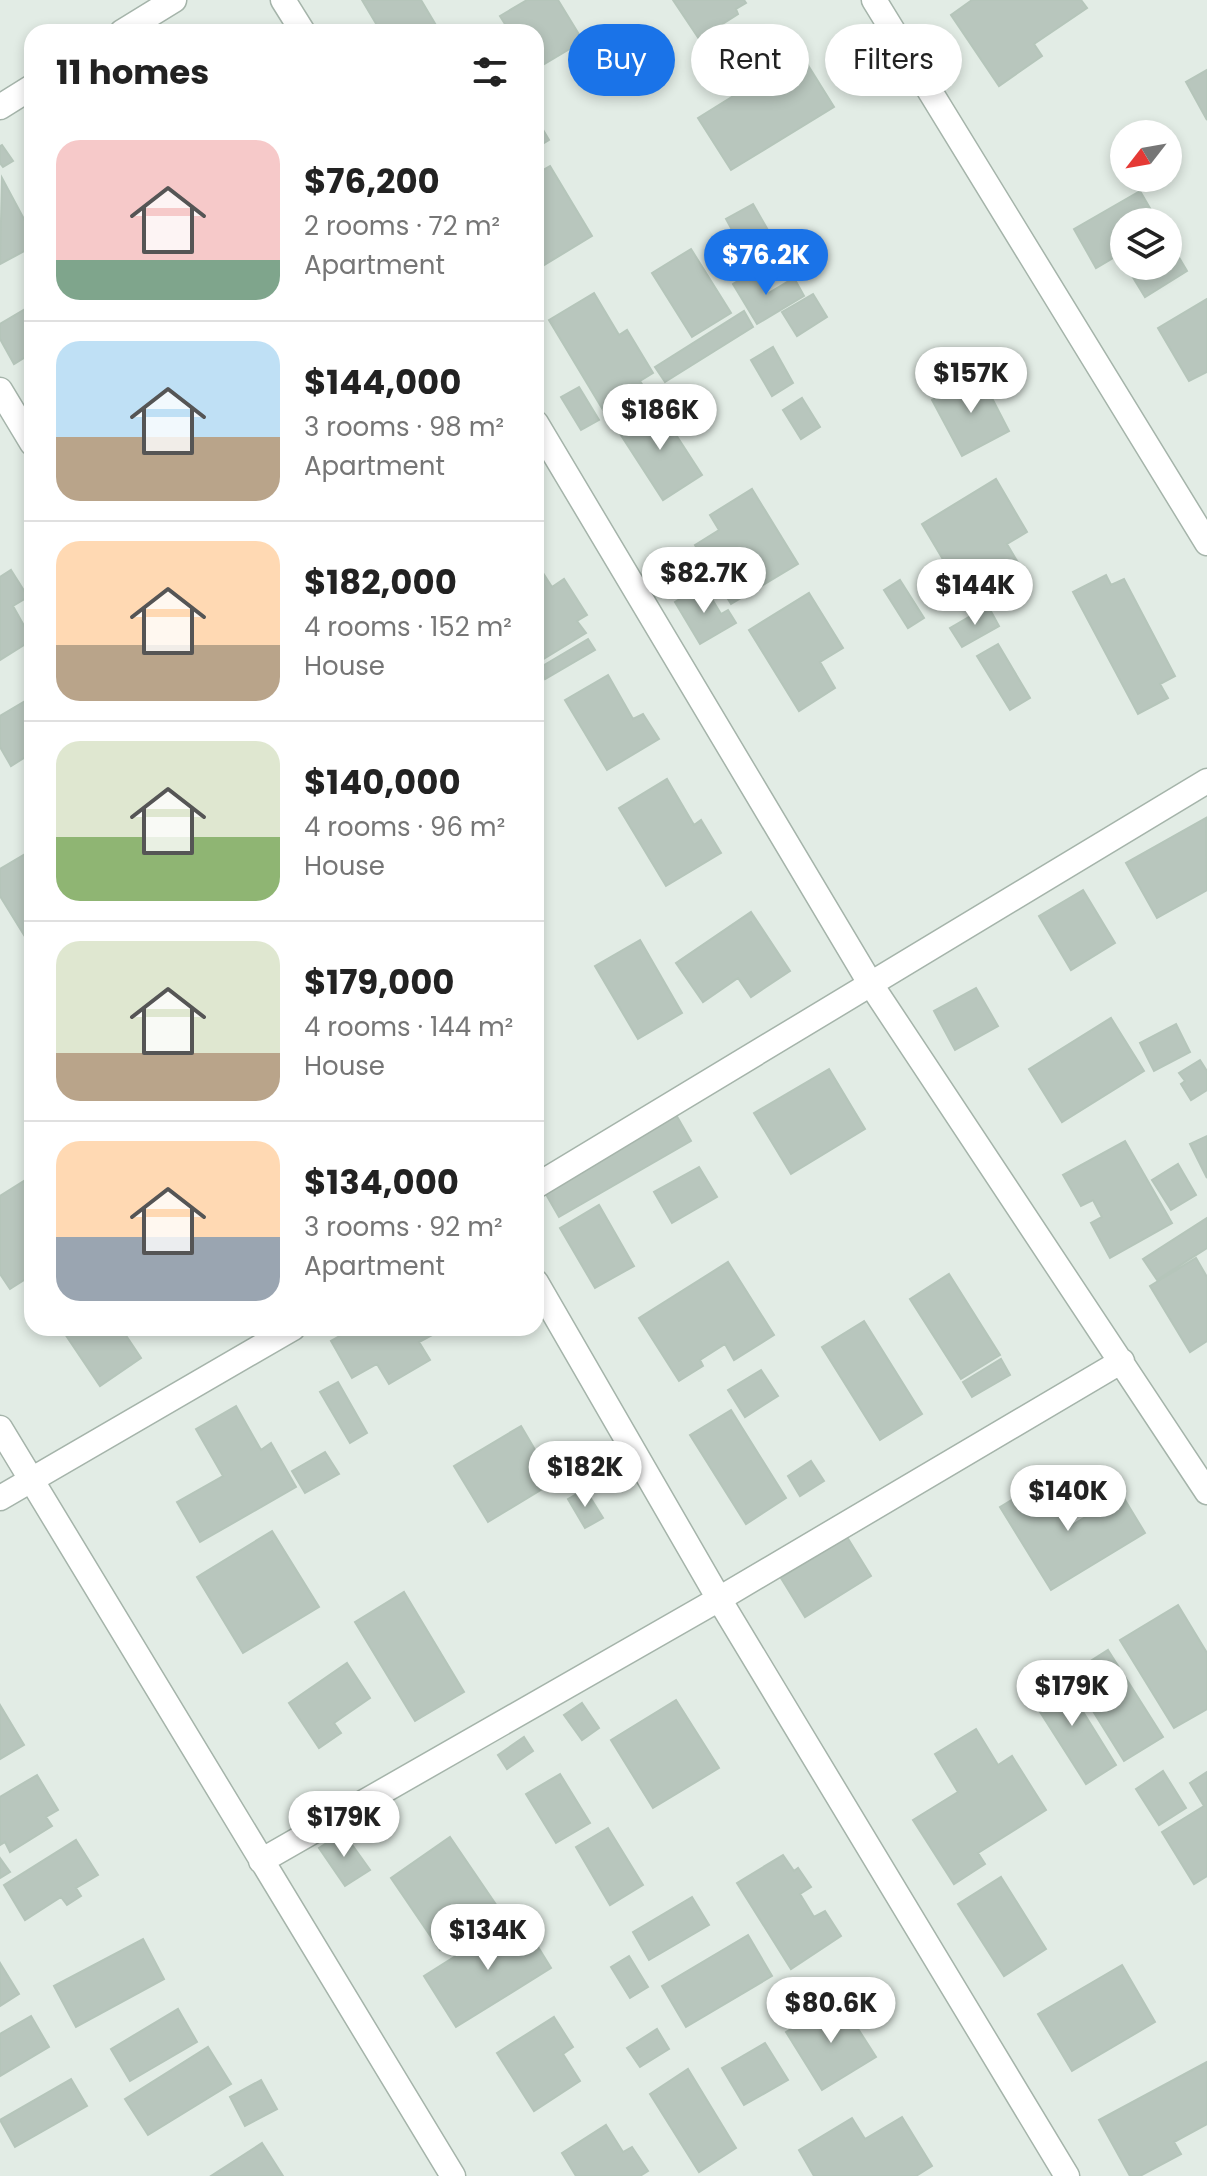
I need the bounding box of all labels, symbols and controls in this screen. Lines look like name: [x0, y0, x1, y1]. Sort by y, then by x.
chip: Buy: [568, 24, 675, 96]
chip: Rent: [691, 24, 809, 96]
chip: Filters: [825, 24, 962, 96]
text: 11 homes: [56, 48, 209, 96]
icon: filters: [468, 50, 512, 94]
north arrow: [1110, 120, 1182, 192]
map controls: [1110, 120, 1182, 280]
text: $76,200: [304, 157, 440, 205]
icon: home: [120, 172, 216, 268]
text: 2 rooms · 72 m²: [304, 208, 500, 244]
button: layers: [1110, 208, 1182, 280]
pin: $76.2K: [701, 229, 831, 297]
text: $76.2K: [722, 237, 810, 273]
text: Apartment: [304, 247, 445, 283]
pin: $157K: [915, 347, 1027, 415]
text: $157K: [933, 355, 1009, 391]
text: $144,000: [304, 358, 461, 406]
icon: home: [120, 373, 216, 469]
pin: $186K: [604, 384, 716, 452]
text: $186K: [621, 392, 699, 428]
text: 3 rooms · 98 m²: [304, 409, 504, 445]
text: Apartment: [304, 448, 445, 484]
pin: $82.7K: [639, 547, 769, 615]
text: $82.7K: [660, 555, 748, 591]
text: $182,000: [304, 558, 457, 606]
pin: $144K: [919, 559, 1031, 627]
text: $144K: [935, 567, 1015, 603]
icon: home: [120, 573, 216, 669]
text: 4 rooms · 152 m²: [304, 609, 512, 645]
text: House: [304, 648, 385, 684]
text: $140,000: [304, 758, 461, 806]
icon: home: [120, 773, 216, 869]
text: 4 rooms · 96 m²: [304, 809, 505, 845]
text: House: [304, 848, 385, 884]
text: $179,000: [304, 958, 455, 1006]
icon: home: [120, 973, 216, 1069]
text: 4 rooms · 144 m²: [304, 1009, 513, 1045]
text: House: [304, 1048, 385, 1084]
text: $134,000: [304, 1158, 459, 1206]
icon: home: [120, 1173, 216, 1269]
text: 3 rooms · 92 m²: [304, 1209, 503, 1245]
text: Apartment: [304, 1248, 445, 1284]
pin: $182K: [529, 1441, 641, 1509]
text: $182K: [547, 1449, 623, 1485]
pin: $140K: [1012, 1465, 1124, 1533]
text: $140K: [1028, 1473, 1108, 1509]
pin: $179K: [1016, 1660, 1128, 1728]
text: $179K: [1035, 1668, 1109, 1704]
pin: $179K: [288, 1791, 400, 1859]
text: $179K: [307, 1799, 381, 1835]
pin: $134K: [432, 1904, 544, 1972]
text: $134K: [449, 1912, 527, 1948]
pin: $80.6K: [766, 1977, 896, 2045]
text: $80.6K: [785, 1985, 877, 2021]

